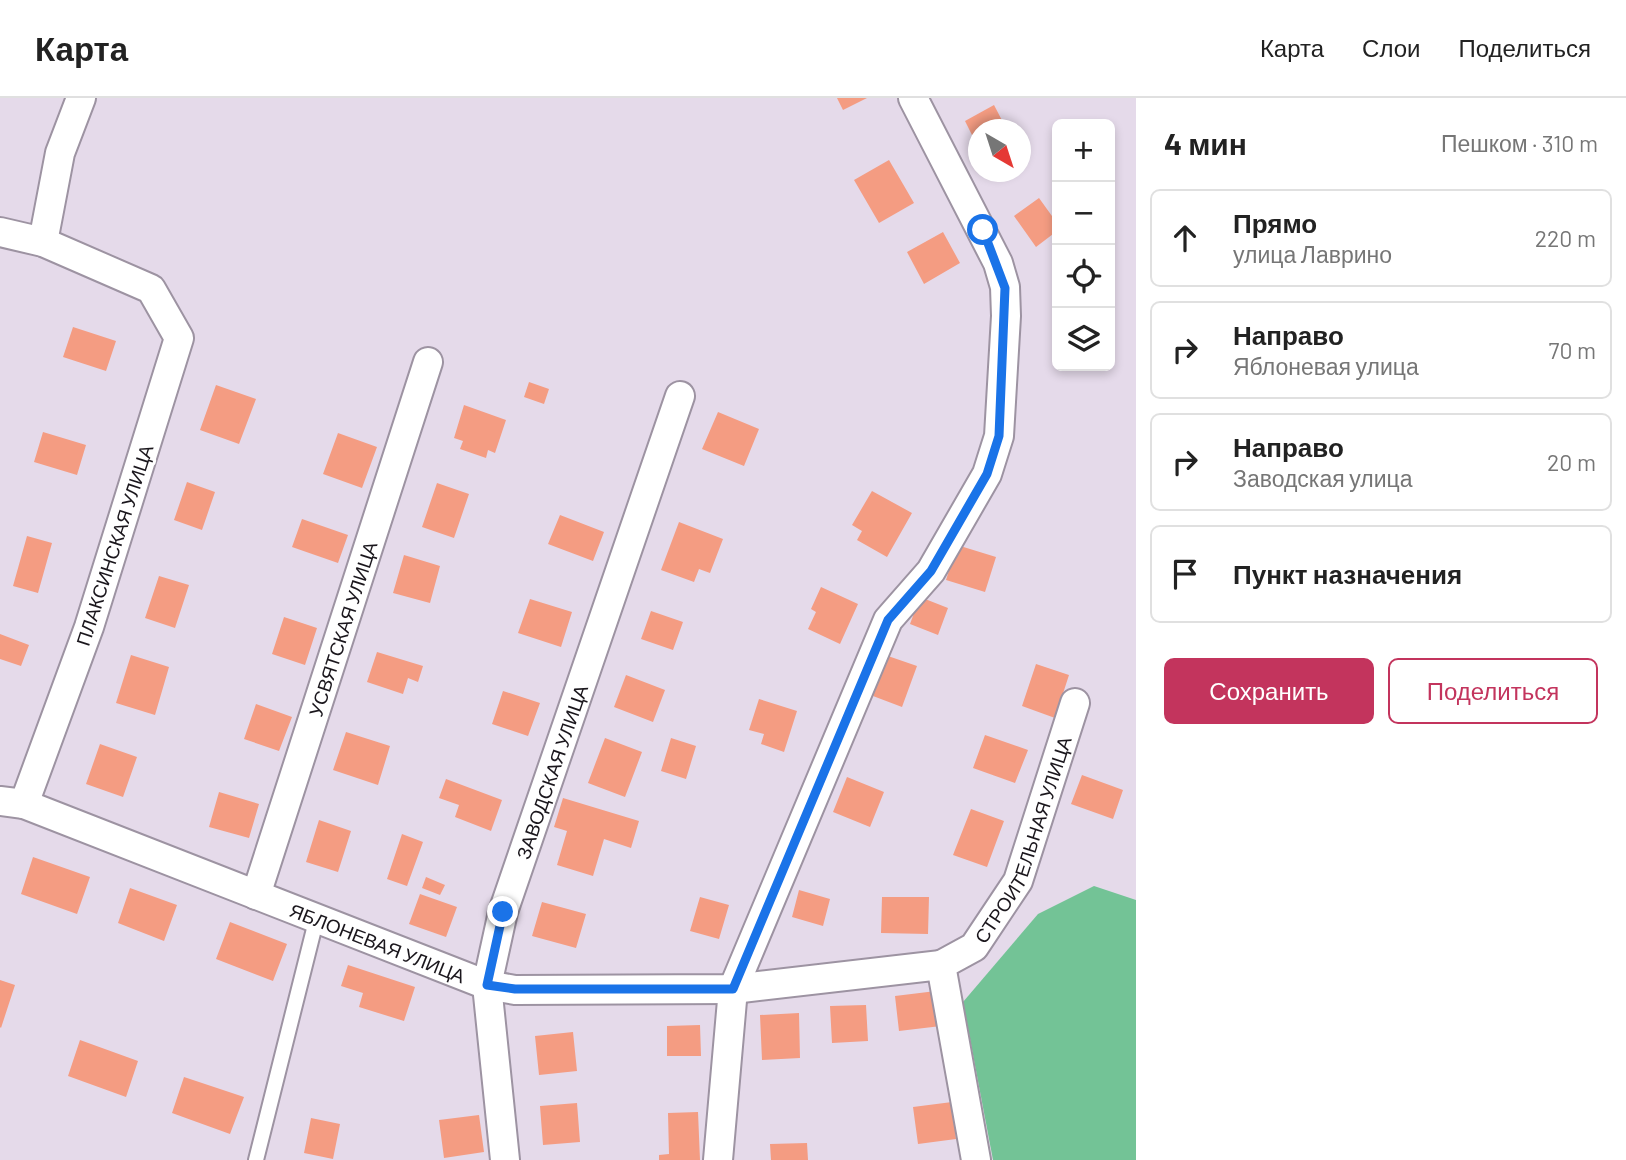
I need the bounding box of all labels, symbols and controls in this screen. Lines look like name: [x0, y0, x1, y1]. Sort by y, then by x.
text: Карта: [35, 28, 128, 68]
text: Карта: [1260, 33, 1324, 62]
text: Слои: [1362, 33, 1420, 62]
text: Поделиться: [1458, 33, 1591, 62]
north arrow: [968, 119, 1031, 182]
map controls: [1052, 119, 1115, 371]
button: +: [1052, 119, 1115, 182]
text: 4 мин: [1164, 125, 1247, 161]
text: Пешком · 310 m: [1441, 129, 1598, 157]
button: −: [1052, 182, 1115, 245]
text: Прямо: [1233, 207, 1317, 238]
route start: [967, 214, 998, 245]
icon: ahead: [1166, 219, 1204, 257]
text: 220 m: [1535, 224, 1596, 252]
text: улица Лаврино: [1233, 240, 1392, 268]
button: locate: [1052, 245, 1115, 308]
button: layers: [1052, 308, 1115, 371]
text: Направо: [1233, 319, 1344, 350]
icon: right: [1166, 331, 1204, 369]
text: 70 m: [1549, 336, 1596, 364]
text: Яблоневая улица: [1233, 352, 1419, 380]
text: Направо: [1233, 431, 1344, 462]
street label: ПЛАКСИНСКАЯ УЛИЦА: [71, 441, 157, 648]
icon: right: [1166, 443, 1204, 481]
text: 20 m: [1547, 448, 1596, 476]
text: Заводская улица: [1233, 464, 1413, 492]
street label: УСВЯТСКАЯ УЛИЦА: [303, 538, 381, 719]
icon: arrive: [1166, 555, 1204, 593]
text: Пункт назначения: [1233, 558, 1462, 589]
button: Сохранить: [1164, 658, 1374, 724]
button: Поделиться: [1388, 658, 1598, 724]
street label: ЗАВОДСКАЯ УЛИЦА: [511, 681, 592, 862]
street label: СТРОИТЕЛЬНАЯ УЛИЦА: [969, 733, 1075, 947]
route end: [487, 896, 518, 927]
street label: ЯБЛОНЕВАЯ УЛИЦА: [287, 898, 469, 987]

